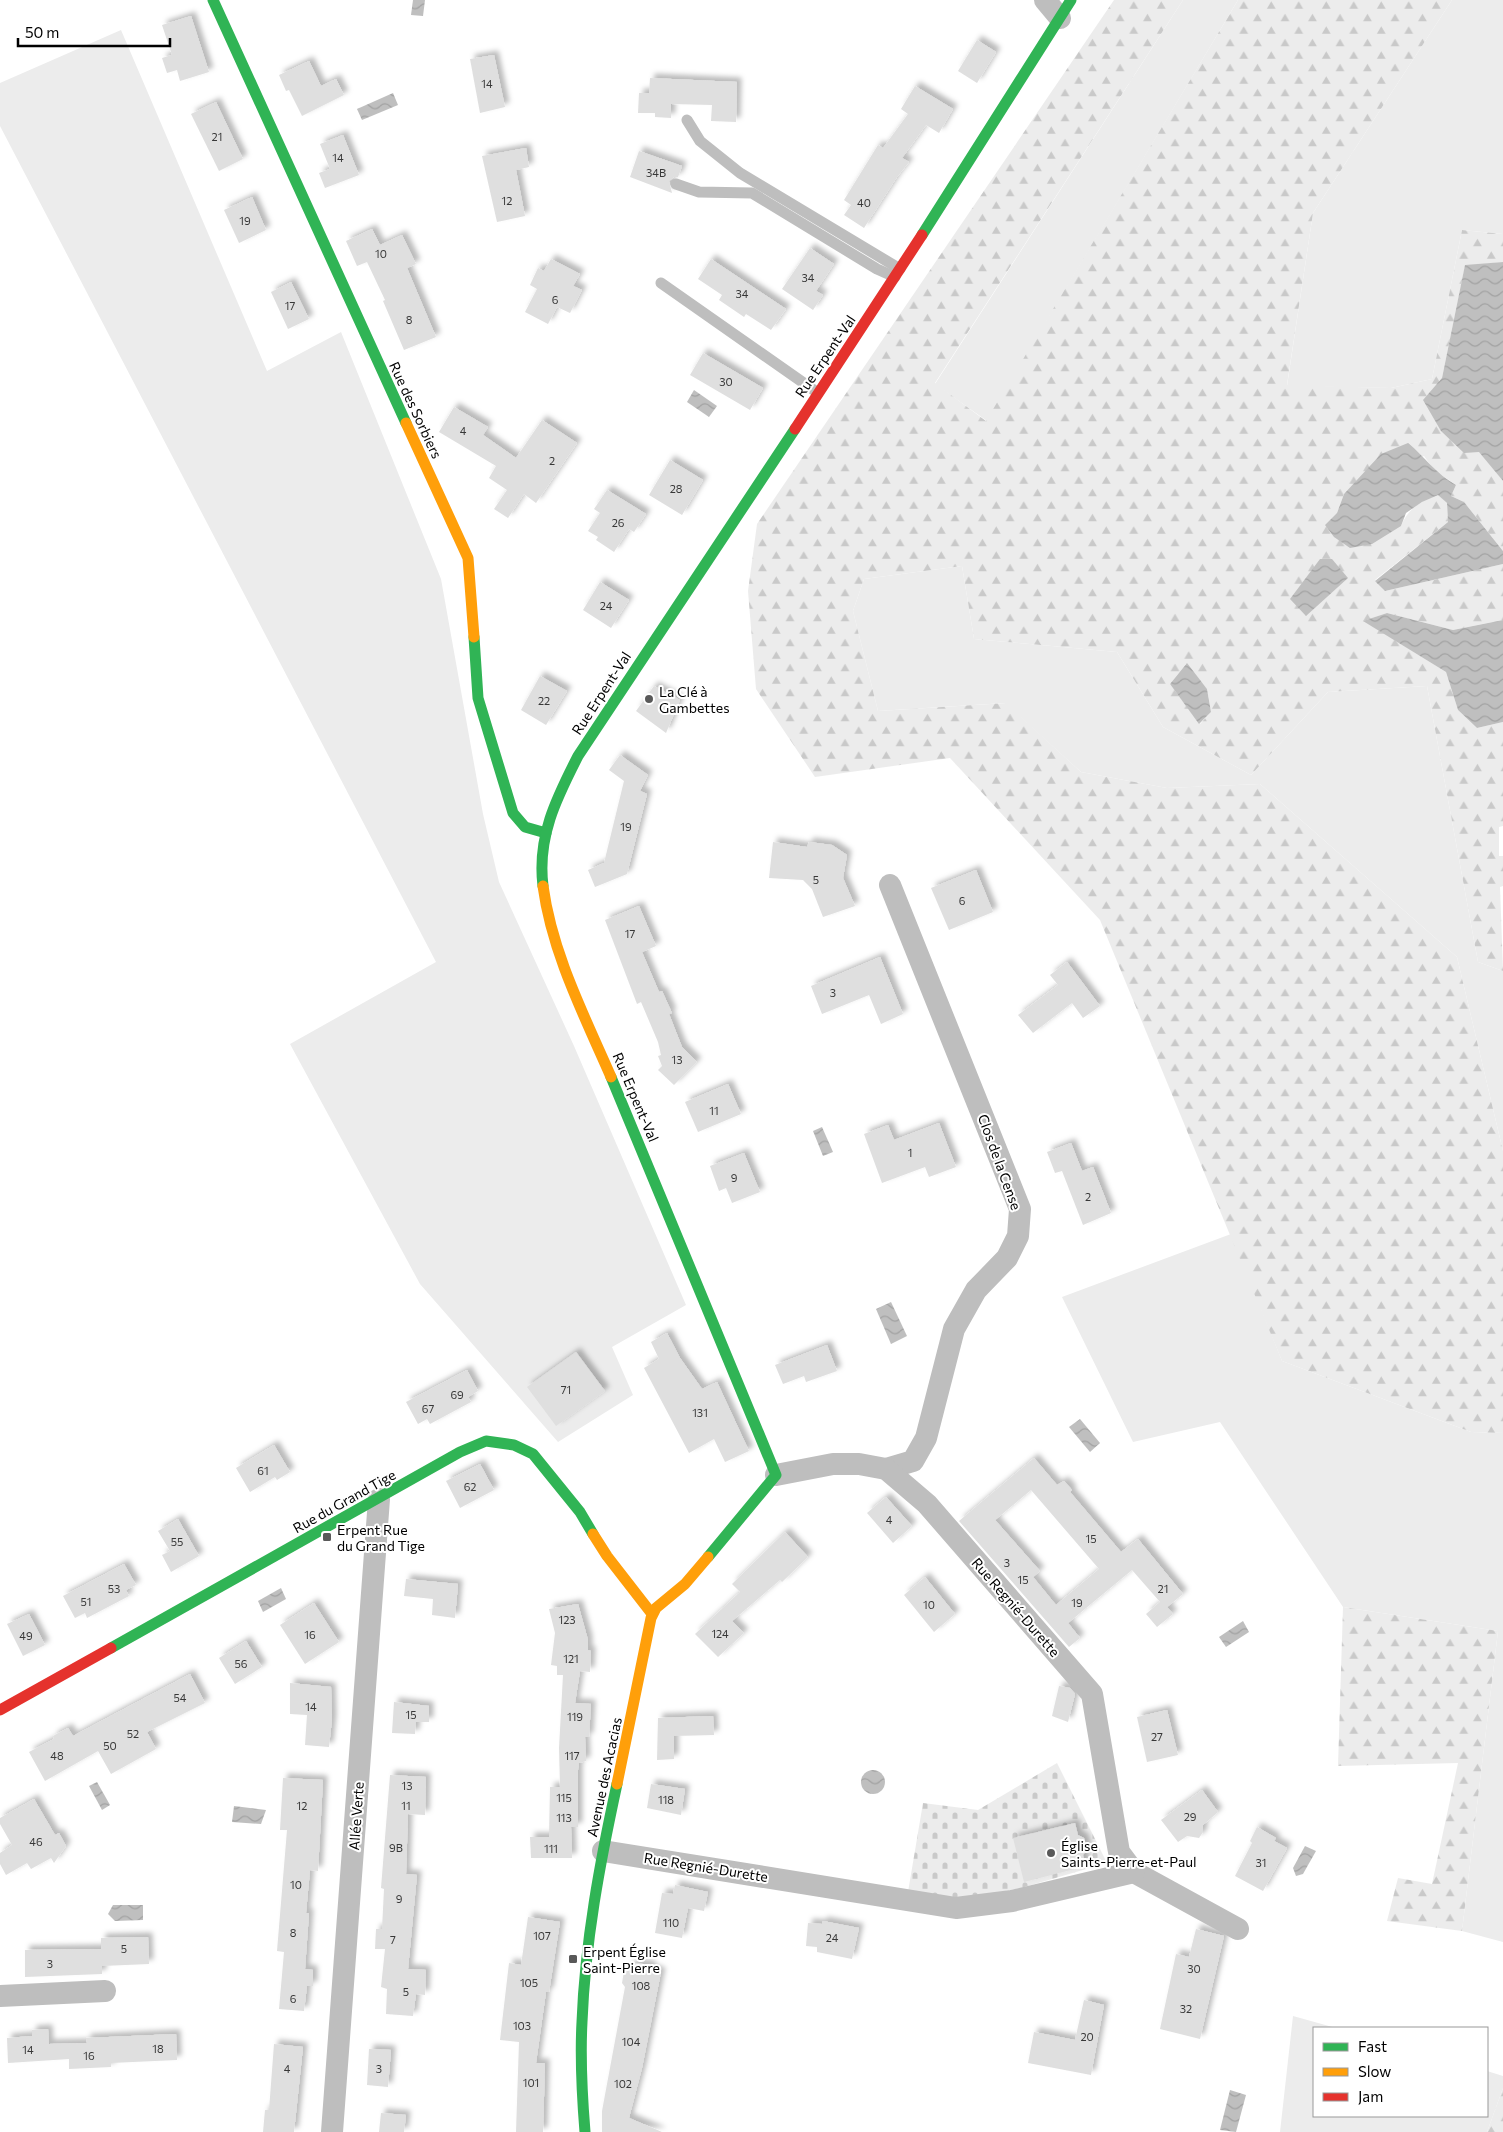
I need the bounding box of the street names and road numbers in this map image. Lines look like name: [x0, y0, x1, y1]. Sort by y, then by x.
street label: Rue Erpent-Val: [791, 312, 859, 400]
street label: Rue des Sorbiers: [386, 359, 446, 461]
street label: Rue Erpent-Val: [568, 648, 634, 738]
street label: Rue Erpent-Val: [610, 1050, 662, 1144]
street label: Clos de la Cense: [975, 1112, 1025, 1212]
street label: Rue du Grand Tige: [290, 1466, 398, 1536]
street label: Rue Regnié-Durette: [968, 1554, 1064, 1660]
street label: Avenue des Acacias: [583, 1716, 625, 1838]
street label: Allée Verte: [345, 1781, 367, 1851]
street label: Rue Regnié-Durette: [643, 1849, 769, 1885]

